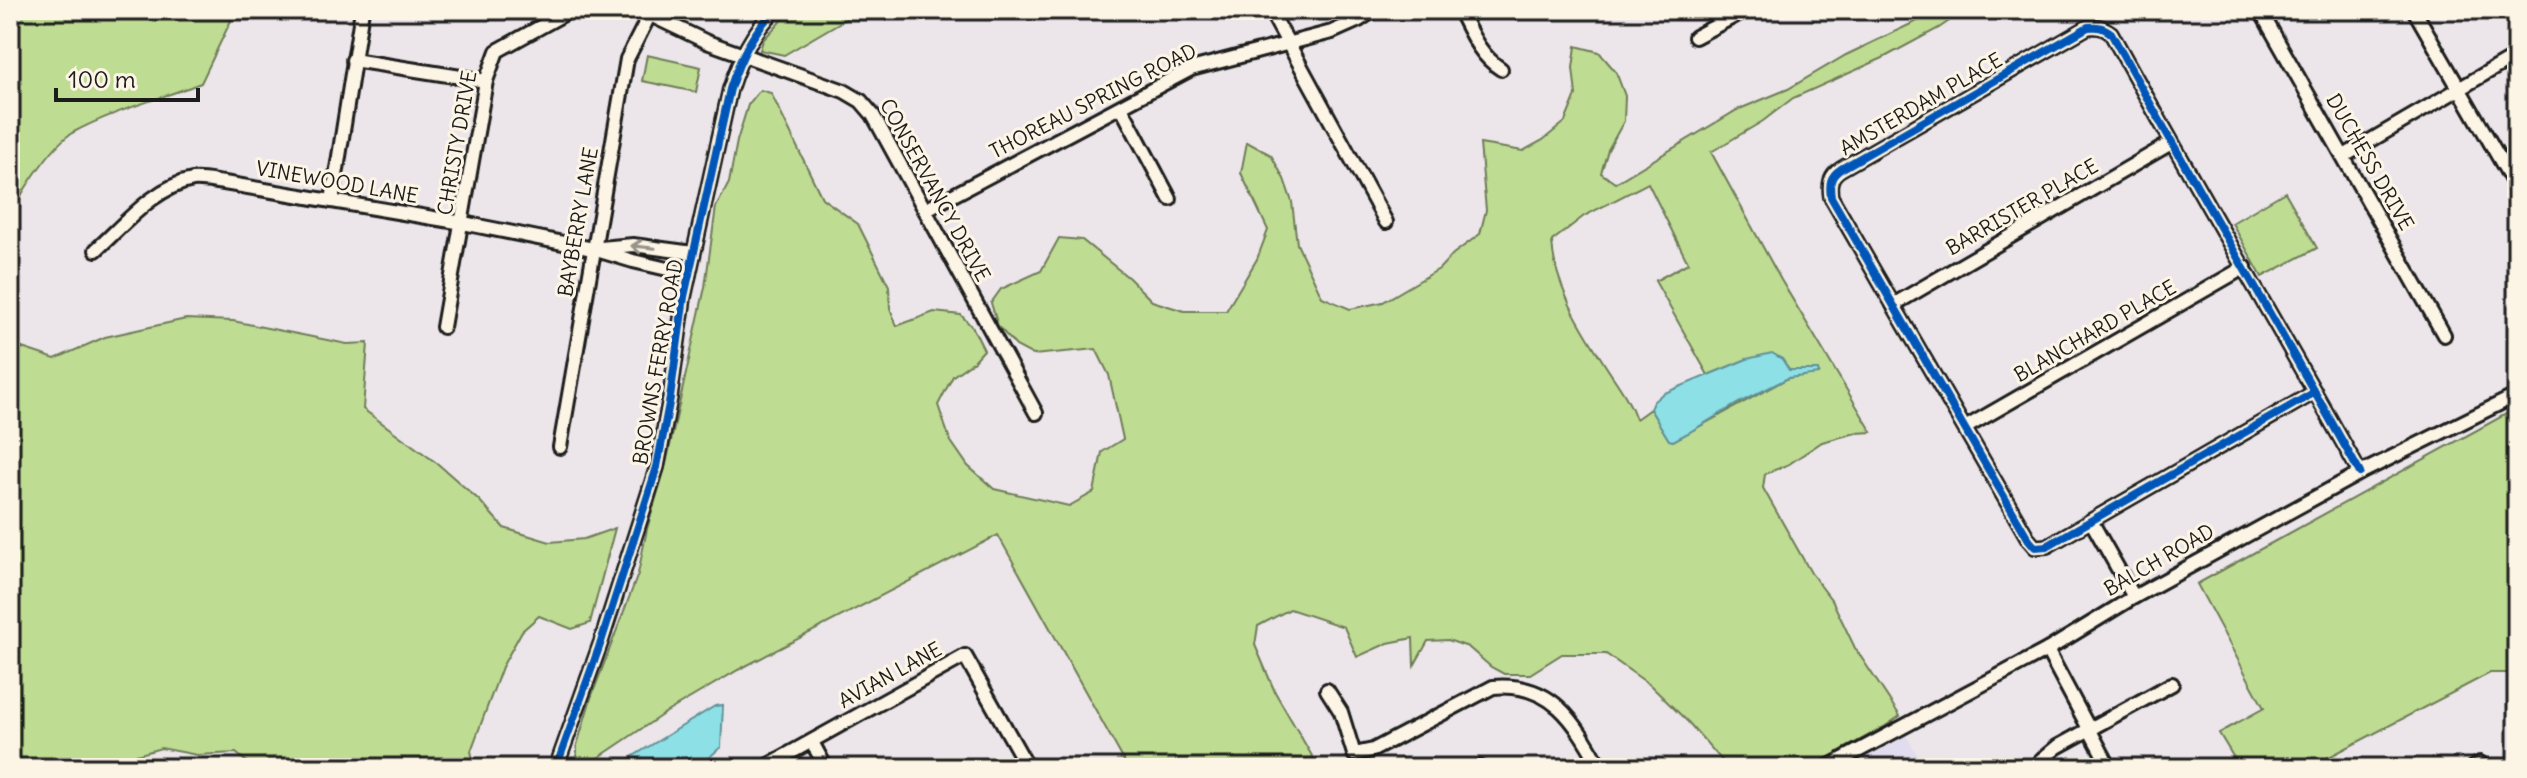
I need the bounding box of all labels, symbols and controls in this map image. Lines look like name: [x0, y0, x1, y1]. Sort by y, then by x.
street label: THOREAU SPRING ROAD: [985, 37, 1200, 164]
street label: AMSTERDAM PLACE: [1835, 47, 2007, 160]
scale bar: [56, 52, 198, 102]
text: 100 m: [68, 64, 136, 94]
street label: CHRISTY DRIVE: [432, 69, 482, 217]
street label: DUCHESS DRIVE: [2321, 89, 2420, 235]
street label: CONSERVANCY DRIVE: [875, 94, 996, 286]
street label: BAYBERRY LANE: [552, 145, 603, 299]
street label: BARRISTER PLACE: [1941, 153, 2102, 260]
street label: VINEWOOD LANE: [254, 155, 420, 208]
one-way arrow: [630, 239, 657, 254]
street label: BROWNS FERRY ROAD: [627, 257, 688, 467]
street label: BLANCHARD PLACE: [2009, 274, 2180, 387]
street label: BALCH ROAD: [2099, 518, 2218, 601]
street label: AVIAN LANE: [834, 636, 946, 713]

